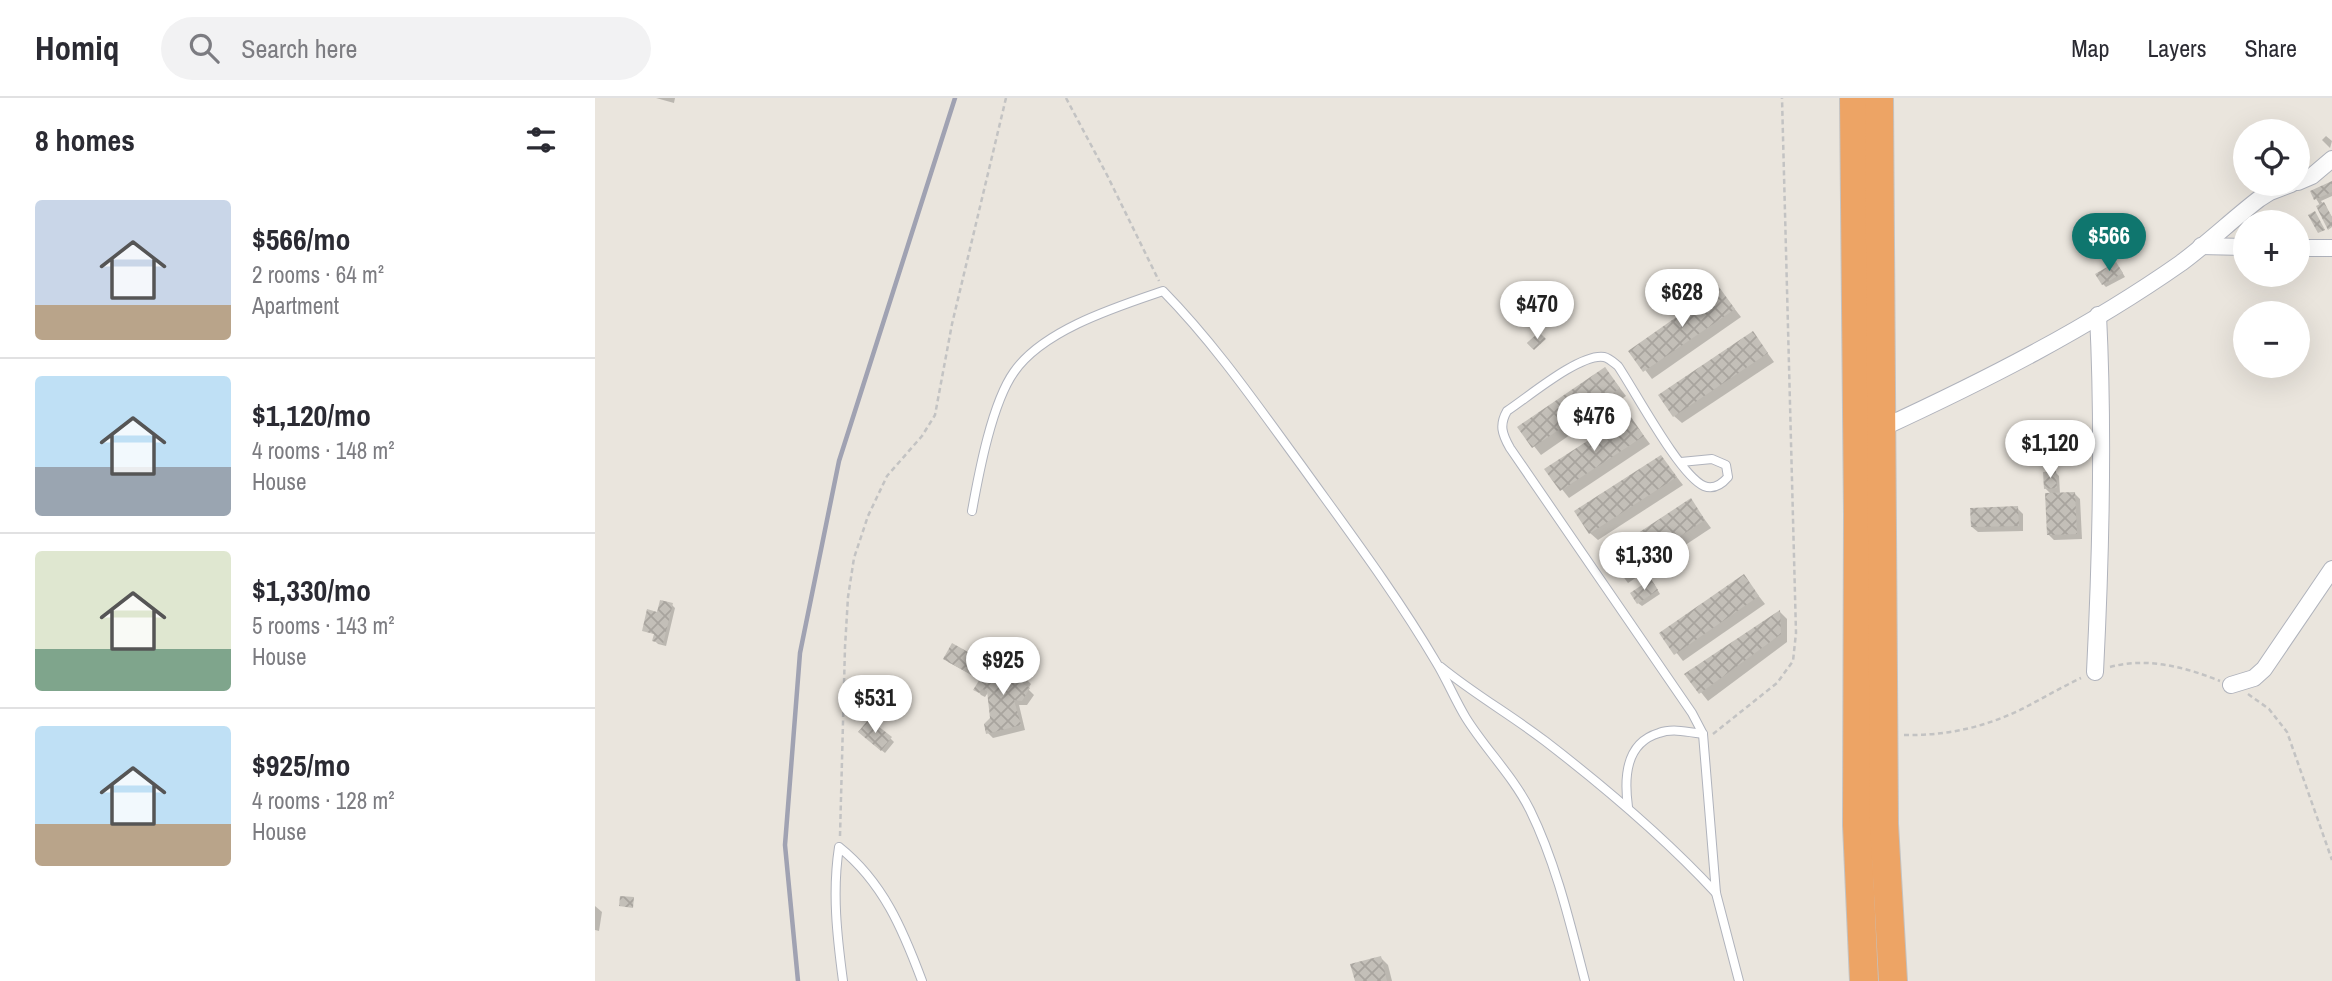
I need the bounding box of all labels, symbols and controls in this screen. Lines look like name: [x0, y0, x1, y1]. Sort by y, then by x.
search box: [161, 17, 651, 80]
text: Homiq: [35, 26, 119, 70]
icon: search: [185, 29, 223, 67]
text: Search here: [241, 31, 357, 66]
text: Map: [2071, 32, 2109, 64]
text: Layers: [2147, 32, 2206, 64]
text: Share: [2244, 32, 2297, 64]
map controls: [2233, 119, 2310, 378]
button: locate: [2233, 119, 2310, 196]
text: 8 homes: [35, 120, 135, 160]
icon: filters: [522, 121, 560, 159]
button: +: [2233, 210, 2310, 287]
pin: $566: [2068, 214, 2150, 273]
text: $566/mo: [252, 219, 350, 259]
text: $566: [2088, 220, 2130, 251]
icon: home: [91, 228, 175, 312]
text: 2 rooms · 64 m²: [252, 259, 384, 290]
pin: $628: [1641, 270, 1723, 329]
text: $628: [1661, 276, 1703, 307]
pin: $470: [1496, 282, 1578, 341]
text: $470: [1516, 288, 1558, 319]
text: Apartment: [252, 290, 339, 321]
button: −: [2233, 301, 2310, 378]
pin: $476: [1553, 394, 1635, 453]
text: $1,120/mo: [252, 395, 371, 435]
text: $476: [1573, 400, 1615, 431]
icon: home: [91, 404, 175, 488]
pin: $1,120: [1993, 420, 2107, 480]
text: $1,120: [2021, 427, 2079, 458]
text: 4 rooms · 148 m²: [252, 435, 395, 466]
text: House: [252, 466, 307, 497]
pin: $1,330: [1587, 532, 1701, 592]
text: $1,330: [1615, 539, 1673, 570]
text: $1,330/mo: [252, 570, 371, 610]
icon: home: [91, 579, 175, 663]
text: 5 rooms · 143 m²: [252, 610, 395, 641]
pin: $925: [962, 638, 1044, 697]
text: House: [252, 641, 307, 672]
text: $925: [982, 644, 1024, 675]
pin: $531: [834, 676, 916, 735]
text: $531: [854, 682, 896, 713]
text: $925/mo: [252, 745, 350, 785]
icon: home: [91, 754, 175, 838]
text: 4 rooms · 128 m²: [252, 785, 395, 816]
text: House: [252, 816, 307, 847]

